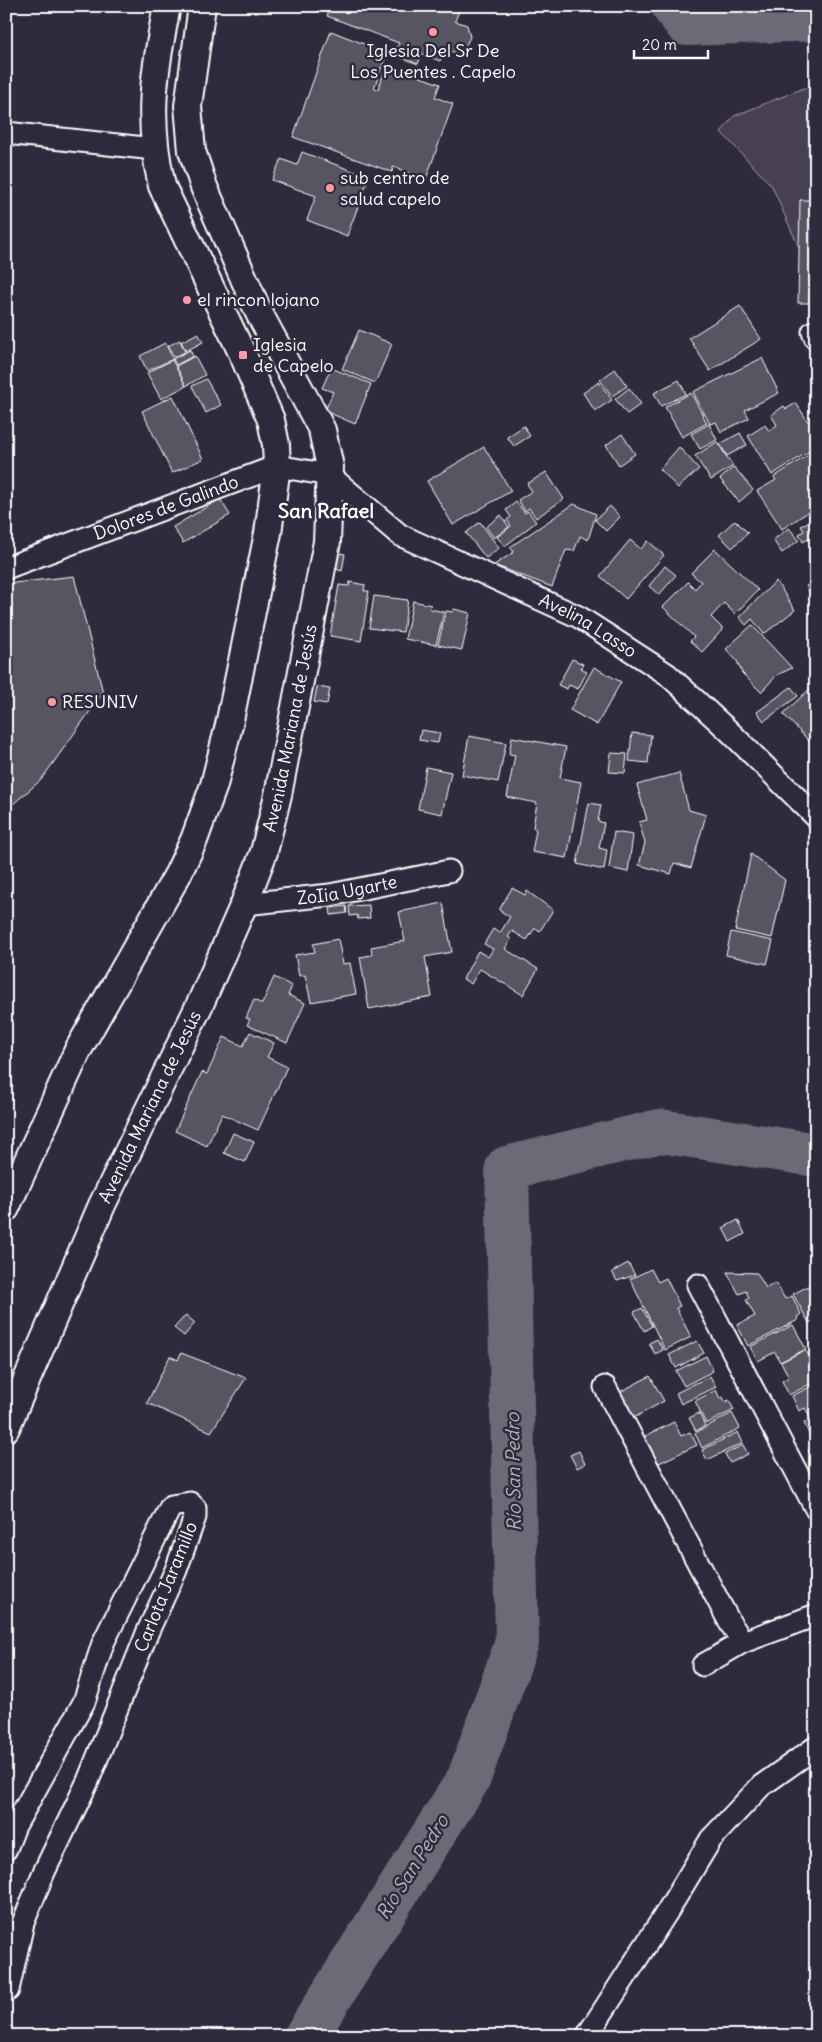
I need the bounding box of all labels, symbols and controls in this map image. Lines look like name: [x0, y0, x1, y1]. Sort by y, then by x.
marker: Iglesia Del Sr De Los Puentes . Capelo: [427, 26, 439, 38]
scale bar: [634, 28, 708, 60]
text: 20 m: [642, 35, 677, 54]
place label: Iglesia Del Sr De Los Puentes . Capelo: [350, 39, 516, 83]
place label: sub centro de salud capelo: [340, 166, 450, 210]
marker: sub centro de salud capelo: [324, 182, 336, 194]
place label: el rincon lojano: [197, 288, 320, 311]
marker: el rincon lojano: [181, 294, 193, 306]
place label: Iglesia de Capelo: [253, 333, 334, 377]
marker: Iglesia de Capelo: [237, 349, 249, 361]
street label: Dolores de Galindo: [90, 470, 242, 545]
district label: San Rafael: [278, 498, 374, 523]
street label: Avelina Lasso: [535, 588, 641, 662]
street label: Avenida Mariana de Jesús: [257, 622, 322, 834]
place label: RESUNIV: [62, 690, 138, 713]
marker: RESUNIV: [46, 696, 58, 708]
street label: ZoIia Ugarte: [296, 870, 399, 909]
street label: Avenida Mariana de Jesús: [93, 1007, 206, 1207]
water label: Río San Pedro: [500, 1411, 526, 1532]
street label: Carlota Jaramillo: [129, 1518, 202, 1655]
water label: Río San Pedro: [370, 1809, 454, 1924]

